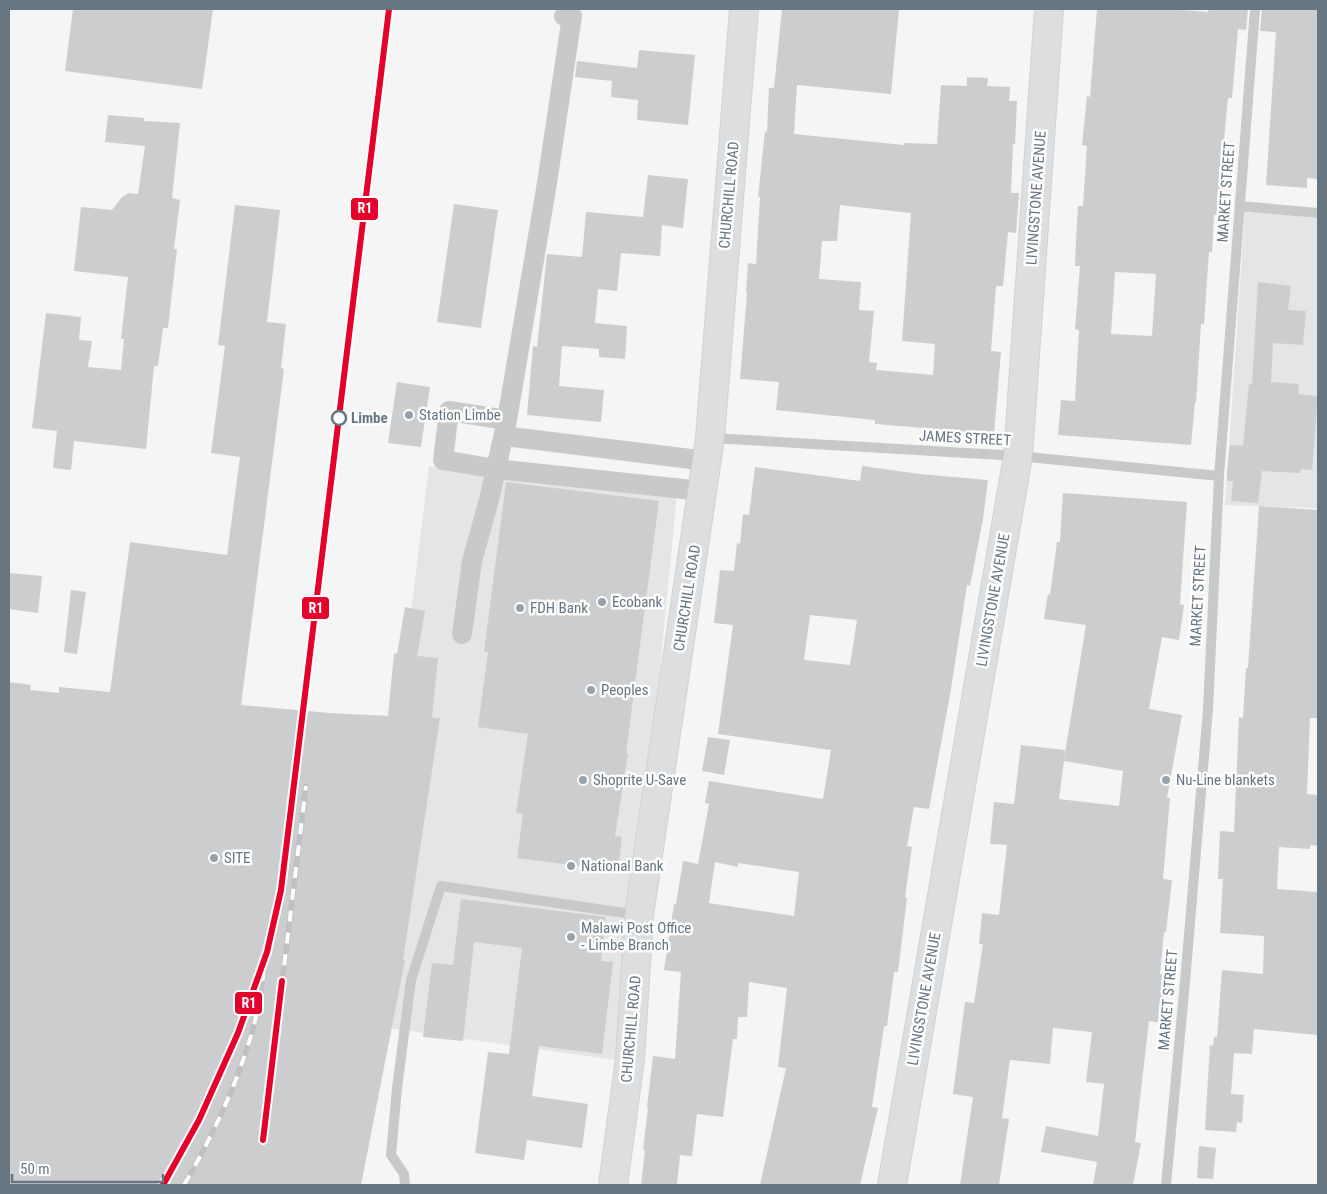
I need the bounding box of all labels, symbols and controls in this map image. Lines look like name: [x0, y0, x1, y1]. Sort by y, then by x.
street label: LIVINGSTONE AVENUE: [1022, 130, 1050, 266]
street label: CHURCHILL ROAD: [715, 141, 743, 249]
street label: MARKET STREET: [1213, 141, 1239, 243]
line badge: R1: [350, 197, 379, 221]
text: R1: [358, 200, 372, 216]
place label: Station Limbe: [419, 406, 501, 424]
place label: Limbe: [351, 409, 388, 427]
marker: Station Limbe: [403, 409, 415, 421]
marker: Limbe: [331, 410, 347, 426]
street label: JAMES STREET: [919, 427, 1012, 449]
street label: LIVINGSTONE AVENUE: [972, 532, 1014, 668]
street label: CHURCHILL ROAD: [670, 544, 704, 652]
street label: MARKET STREET: [1186, 545, 1210, 647]
place label: Ecobank: [612, 593, 663, 611]
line badge: R1: [301, 596, 330, 620]
marker: Ecobank: [596, 596, 608, 608]
place label: FDH Bank: [530, 599, 588, 617]
text: R1: [309, 600, 323, 616]
marker: FDH Bank: [514, 602, 526, 614]
place label: Peoples: [601, 681, 649, 699]
marker: Peoples: [585, 684, 597, 696]
place label: Shoprite U-Save: [593, 771, 686, 789]
place label: Nu-Line blankets: [1176, 771, 1275, 789]
marker: Shoprite U-Save: [577, 774, 589, 786]
marker: Nu-Line blankets: [1160, 774, 1172, 786]
place label: SITE: [224, 849, 251, 867]
marker: SITE: [208, 852, 220, 864]
place label: National Bank: [581, 857, 664, 875]
marker: National Bank: [565, 860, 577, 872]
place label: Malawi Post Office - Limbe Branch: [581, 919, 691, 954]
marker: Malawi Post Office - Limbe Branch: [565, 931, 577, 943]
street label: LIVINGSTONE AVENUE: [903, 931, 945, 1067]
street label: MARKET STREET: [1155, 949, 1181, 1051]
street label: CHURCHILL ROAD: [617, 975, 645, 1083]
line badge: R1: [234, 991, 263, 1015]
text: R1: [242, 995, 256, 1011]
scale bar: [12, 1152, 164, 1184]
text: 50 m: [20, 1160, 50, 1178]

